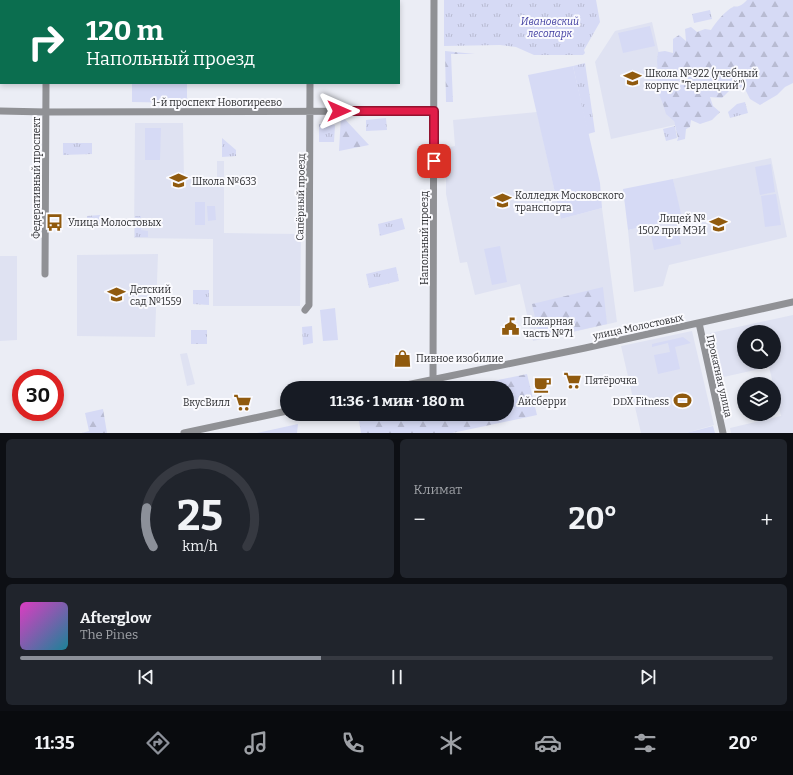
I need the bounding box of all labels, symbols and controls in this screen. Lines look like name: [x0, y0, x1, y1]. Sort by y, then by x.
text: 120 m: [86, 14, 163, 47]
icon: right: [20, 16, 72, 68]
park label: Ивановский лесопарк: [521, 16, 579, 40]
text: Напольный проезд: [86, 48, 255, 70]
place label: Школа №922 (учебный корпус "Терлецкий"): [645, 67, 759, 92]
school or university icon: Школа №922 (учебный корпус "Терлецкий"): [622, 69, 642, 89]
position arrow: [318, 90, 360, 132]
street label: 1-й проспект Новогиреево: [152, 97, 282, 109]
street label: Федеративный проспект: [31, 117, 43, 239]
pin: [417, 144, 451, 178]
icon: arrive: [423, 150, 445, 172]
street label: Сапёрный проезд: [294, 153, 308, 241]
school or university icon: Школа №633: [169, 171, 189, 191]
place label: Школа №633: [192, 176, 257, 188]
place label: Колледж Московского транспорта: [515, 190, 624, 214]
street label: Напольный проезд: [419, 191, 431, 285]
school or university icon: Колледж Московского транспорта: [492, 191, 512, 211]
bus stop icon: Улица Молостовых: [45, 212, 65, 232]
place label: Лицей № 1502 при МЭИ: [638, 213, 706, 237]
school or university icon: Лицей № 1502 при МЭИ: [709, 214, 729, 234]
place label: Улица Молостовых: [68, 217, 162, 229]
place label: Детский сад №1559: [130, 284, 182, 308]
school or university icon: Детский сад №1559: [107, 285, 127, 305]
street label: улица Молостовых: [591, 311, 685, 343]
place label: Пожарная часть №71: [522, 316, 574, 340]
public building icon: Пожарная часть №71: [500, 317, 520, 337]
map controls: [737, 325, 781, 421]
button: search: [737, 325, 781, 369]
street label: Прокатная улица: [704, 334, 734, 419]
shop icon: Пивное изобилие: [393, 348, 413, 368]
place label: Пивное изобилие: [416, 352, 504, 365]
speed limit sign: 30: [12, 369, 64, 421]
supermarket icon: Пятёрочка: [562, 370, 582, 390]
cafe icon: Айсберри: [532, 374, 552, 394]
place label: Пятёрочка: [585, 375, 637, 387]
button: layers: [737, 377, 781, 421]
sports icon: DDX Fitness: [672, 391, 692, 411]
supermarket icon: ВкусВилл: [233, 392, 253, 412]
text: 11:36 · 1 мин · 180 m: [330, 392, 464, 410]
place label: Айсберри: [518, 395, 567, 408]
place label: DDX Fitness: [613, 396, 669, 408]
place label: ВкусВилл: [183, 397, 230, 409]
text: Климат: [414, 482, 462, 497]
text: 25: [177, 490, 223, 540]
text: 20°: [569, 501, 617, 537]
text: −: [414, 506, 426, 533]
text: +: [760, 506, 773, 533]
text: km/h: [182, 537, 218, 554]
text: Afterglow: [80, 609, 151, 627]
text: The Pines: [80, 627, 138, 642]
icon: previous: [135, 666, 157, 688]
icon: pause: [386, 666, 408, 688]
icon: next: [637, 666, 659, 688]
icon: directions: [144, 729, 172, 757]
icon: music: [242, 729, 270, 757]
icon: phone: [339, 729, 367, 757]
icon: climate: [437, 729, 465, 757]
icon: car: [534, 729, 562, 757]
icon: filters: [631, 729, 659, 757]
text: 11:35: [35, 732, 75, 754]
text: 20°: [729, 732, 758, 754]

